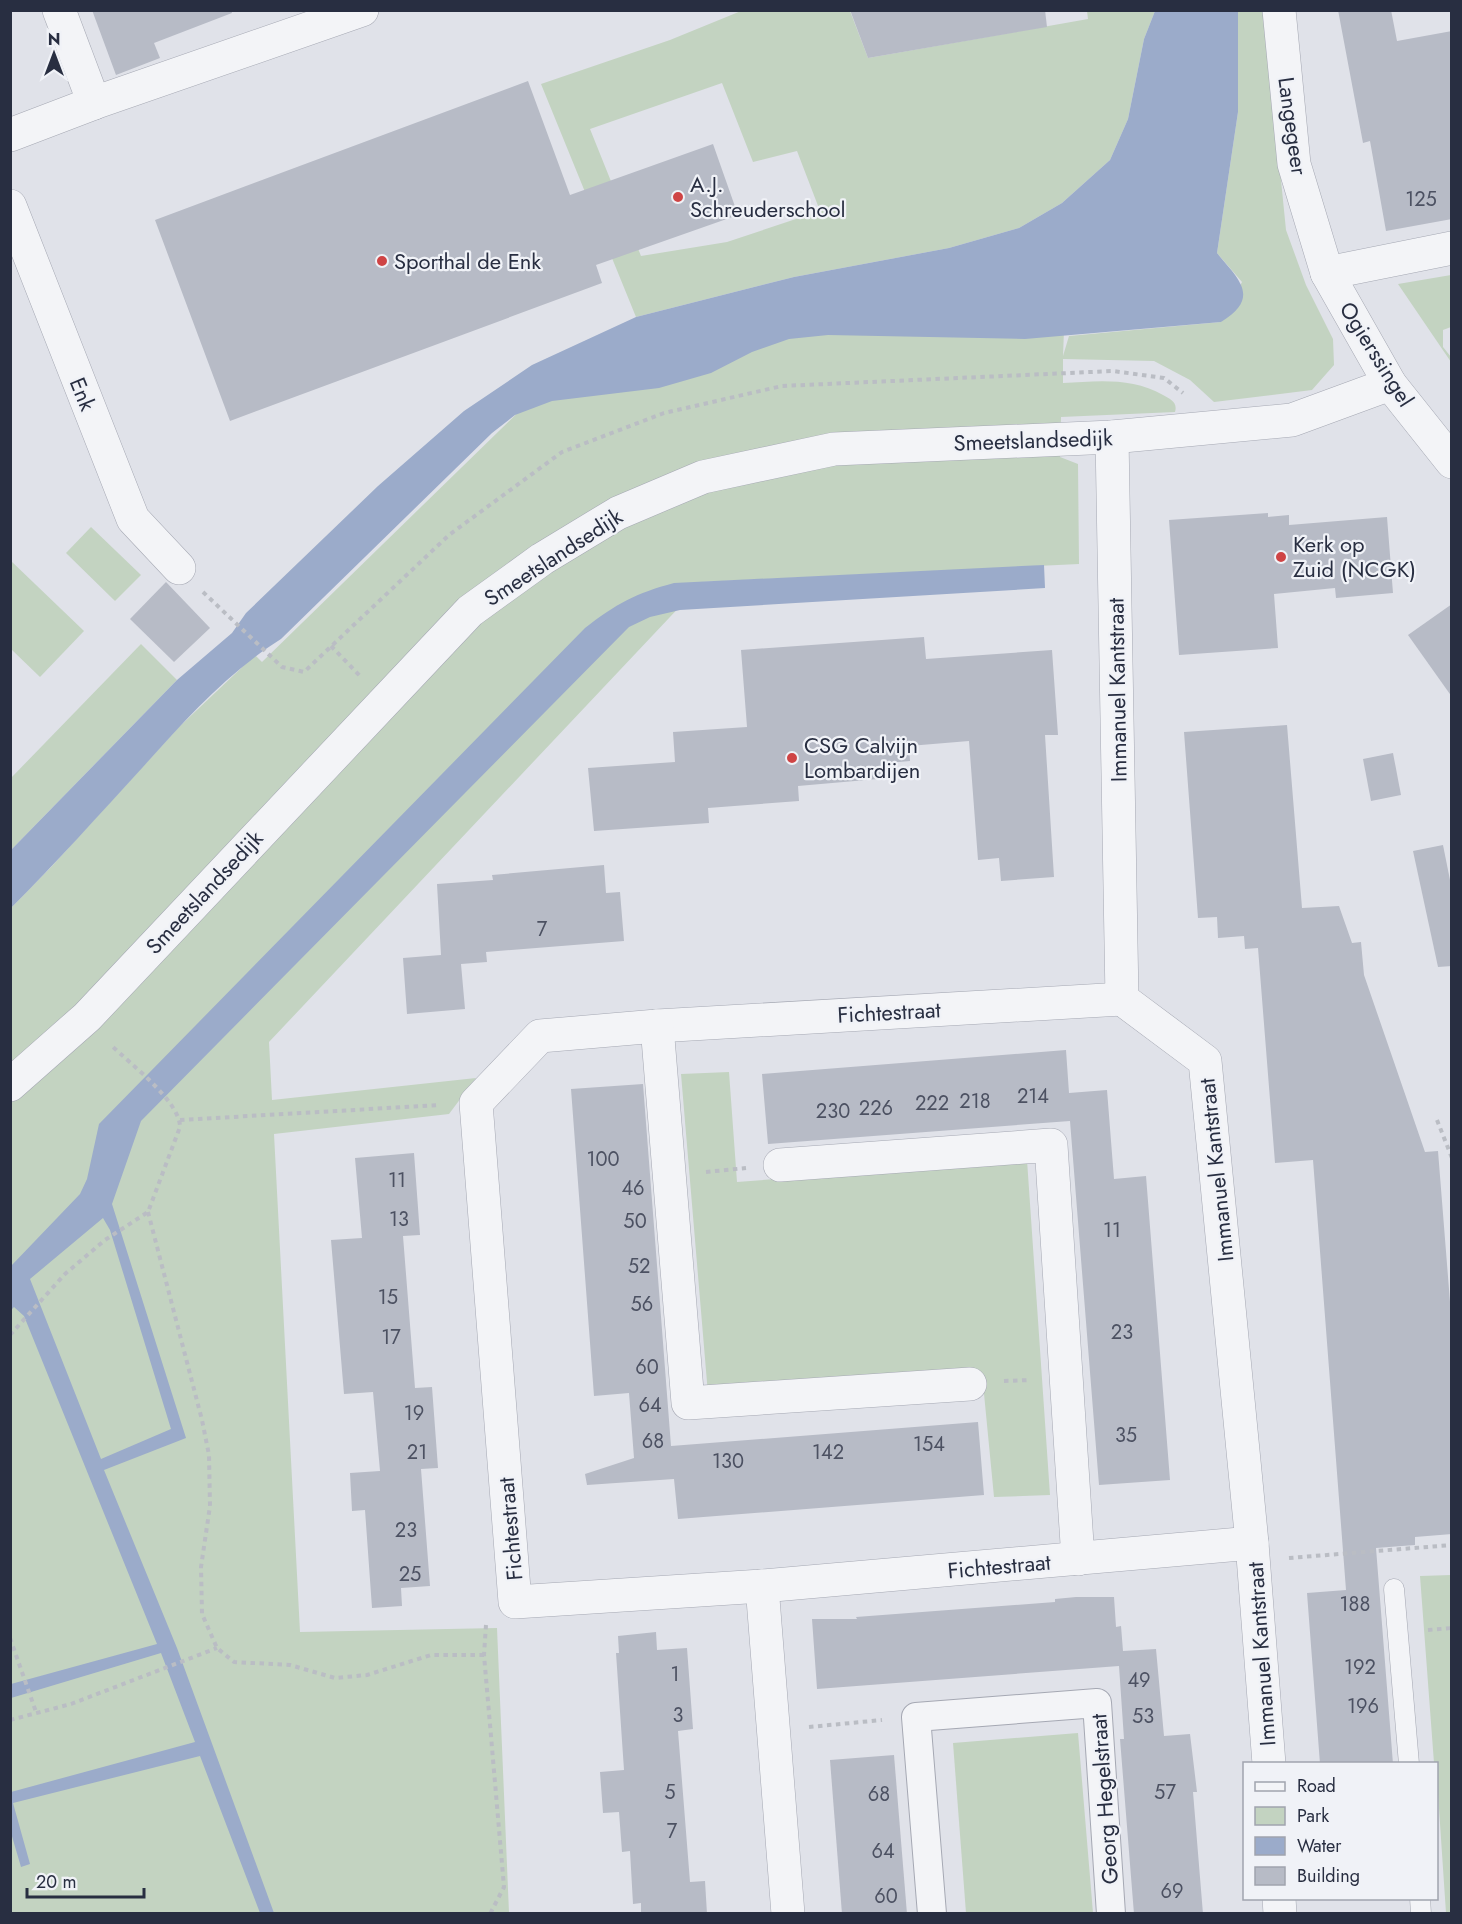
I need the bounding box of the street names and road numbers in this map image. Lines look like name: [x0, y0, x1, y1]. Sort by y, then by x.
street label: Langegeer: [1270, 75, 1316, 178]
street label: Ogierssingel: [1332, 295, 1422, 413]
street label: Enk: [62, 373, 104, 416]
street label: Smeetslandsedijk: [953, 421, 1114, 459]
street label: Smeetslandsedijk: [477, 500, 629, 614]
street label: Immanuel Kantstraat: [1099, 597, 1135, 782]
street label: Smeetslandsedijk: [138, 823, 270, 961]
street label: Fichtestraat: [836, 993, 942, 1031]
street label: Immanuel Kantstraat: [1190, 1076, 1242, 1263]
street label: Fichtestraat: [489, 1475, 530, 1582]
street label: Fichtestraat: [946, 1545, 1053, 1586]
street label: Immanuel Kantstraat: [1239, 1560, 1283, 1747]
street label: Georg Hegelstraat: [1082, 1712, 1126, 1885]

